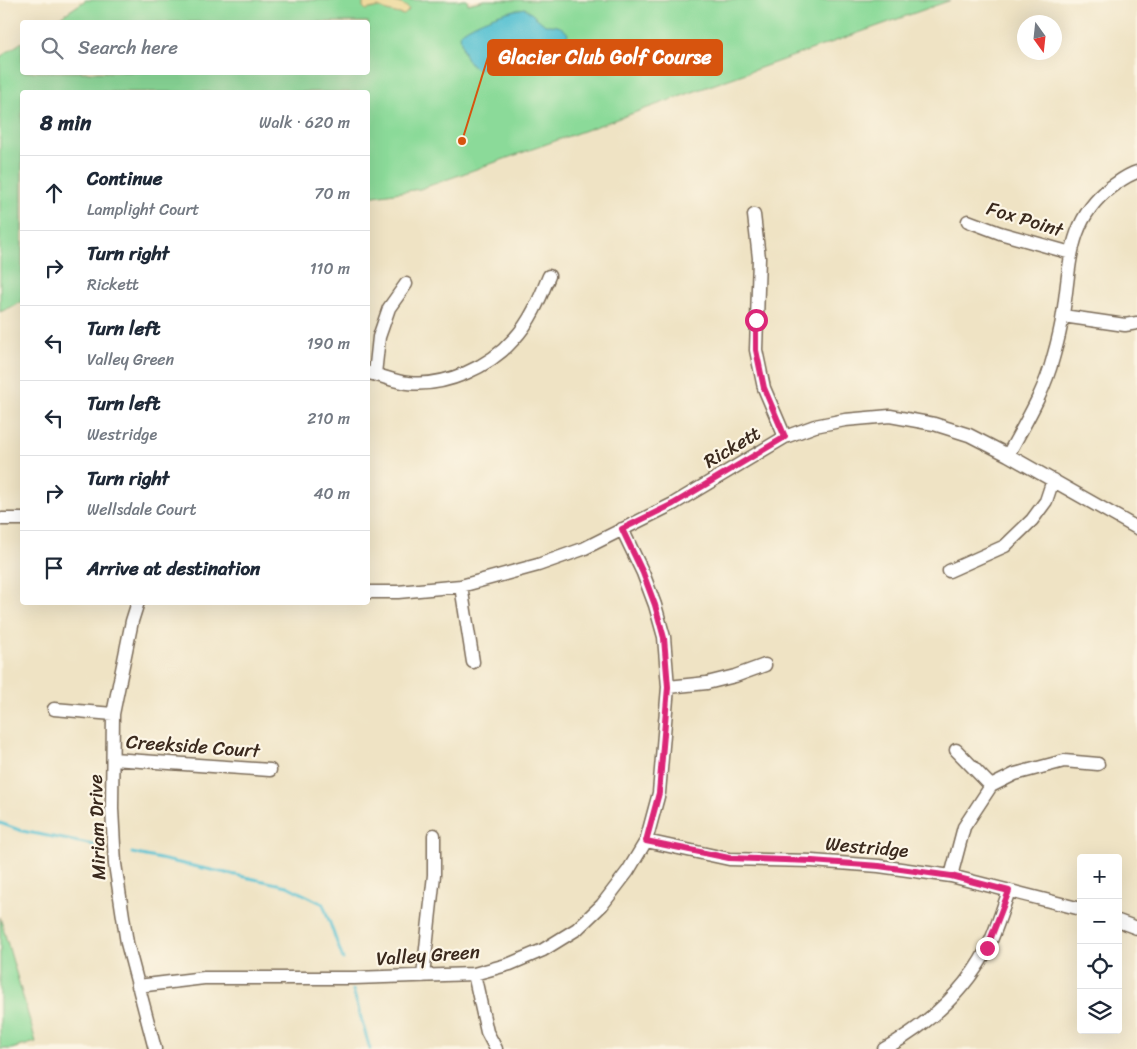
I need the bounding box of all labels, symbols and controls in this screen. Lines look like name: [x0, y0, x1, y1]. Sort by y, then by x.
north arrow: [1017, 15, 1062, 60]
search box: [20, 20, 370, 75]
text: Search here: [78, 31, 178, 64]
icon: search: [38, 34, 66, 62]
callout: Glacier Club Golf Course: [488, 40, 722, 75]
text: Glacier Club Golf Course: [497, 40, 712, 75]
text: 8 min: [40, 104, 91, 142]
text: Walk · 620 m: [259, 108, 350, 137]
text: Continue: [87, 162, 163, 195]
icon: ahead: [40, 179, 68, 207]
text: 70 m: [314, 179, 350, 208]
street label: Fox Point: [983, 192, 1069, 247]
text: Lamplight Court: [87, 195, 199, 224]
text: Turn right: [87, 237, 169, 270]
icon: right: [40, 254, 68, 282]
text: 110 m: [310, 254, 350, 283]
text: Rickett: [87, 270, 139, 299]
route start: [745, 309, 768, 332]
text: Turn left: [87, 312, 160, 345]
icon: left: [40, 329, 68, 357]
text: 190 m: [307, 329, 350, 358]
text: Valley Green: [87, 345, 174, 374]
text: Turn left: [87, 387, 160, 420]
icon: left: [40, 404, 68, 432]
text: 210 m: [307, 404, 350, 433]
street label: Rickett: [697, 417, 767, 477]
text: Westridge: [87, 420, 157, 449]
text: Turn right: [87, 462, 169, 495]
icon: right: [40, 479, 68, 507]
text: 40 m: [313, 479, 350, 508]
text: Wellsdale Court: [87, 495, 196, 524]
text: Arrive at destination: [87, 552, 260, 585]
icon: arrive: [40, 554, 68, 582]
street label: Creekside Court: [125, 725, 262, 767]
street label: Miriam Drive: [79, 773, 115, 880]
street label: Westridge: [824, 827, 910, 867]
map controls: [1077, 854, 1122, 1034]
button: +: [1077, 854, 1122, 899]
button: −: [1077, 899, 1122, 944]
street label: Valley Green: [375, 935, 481, 975]
route end: [976, 937, 999, 960]
button: locate: [1077, 944, 1122, 989]
button: layers: [1077, 989, 1122, 1034]

